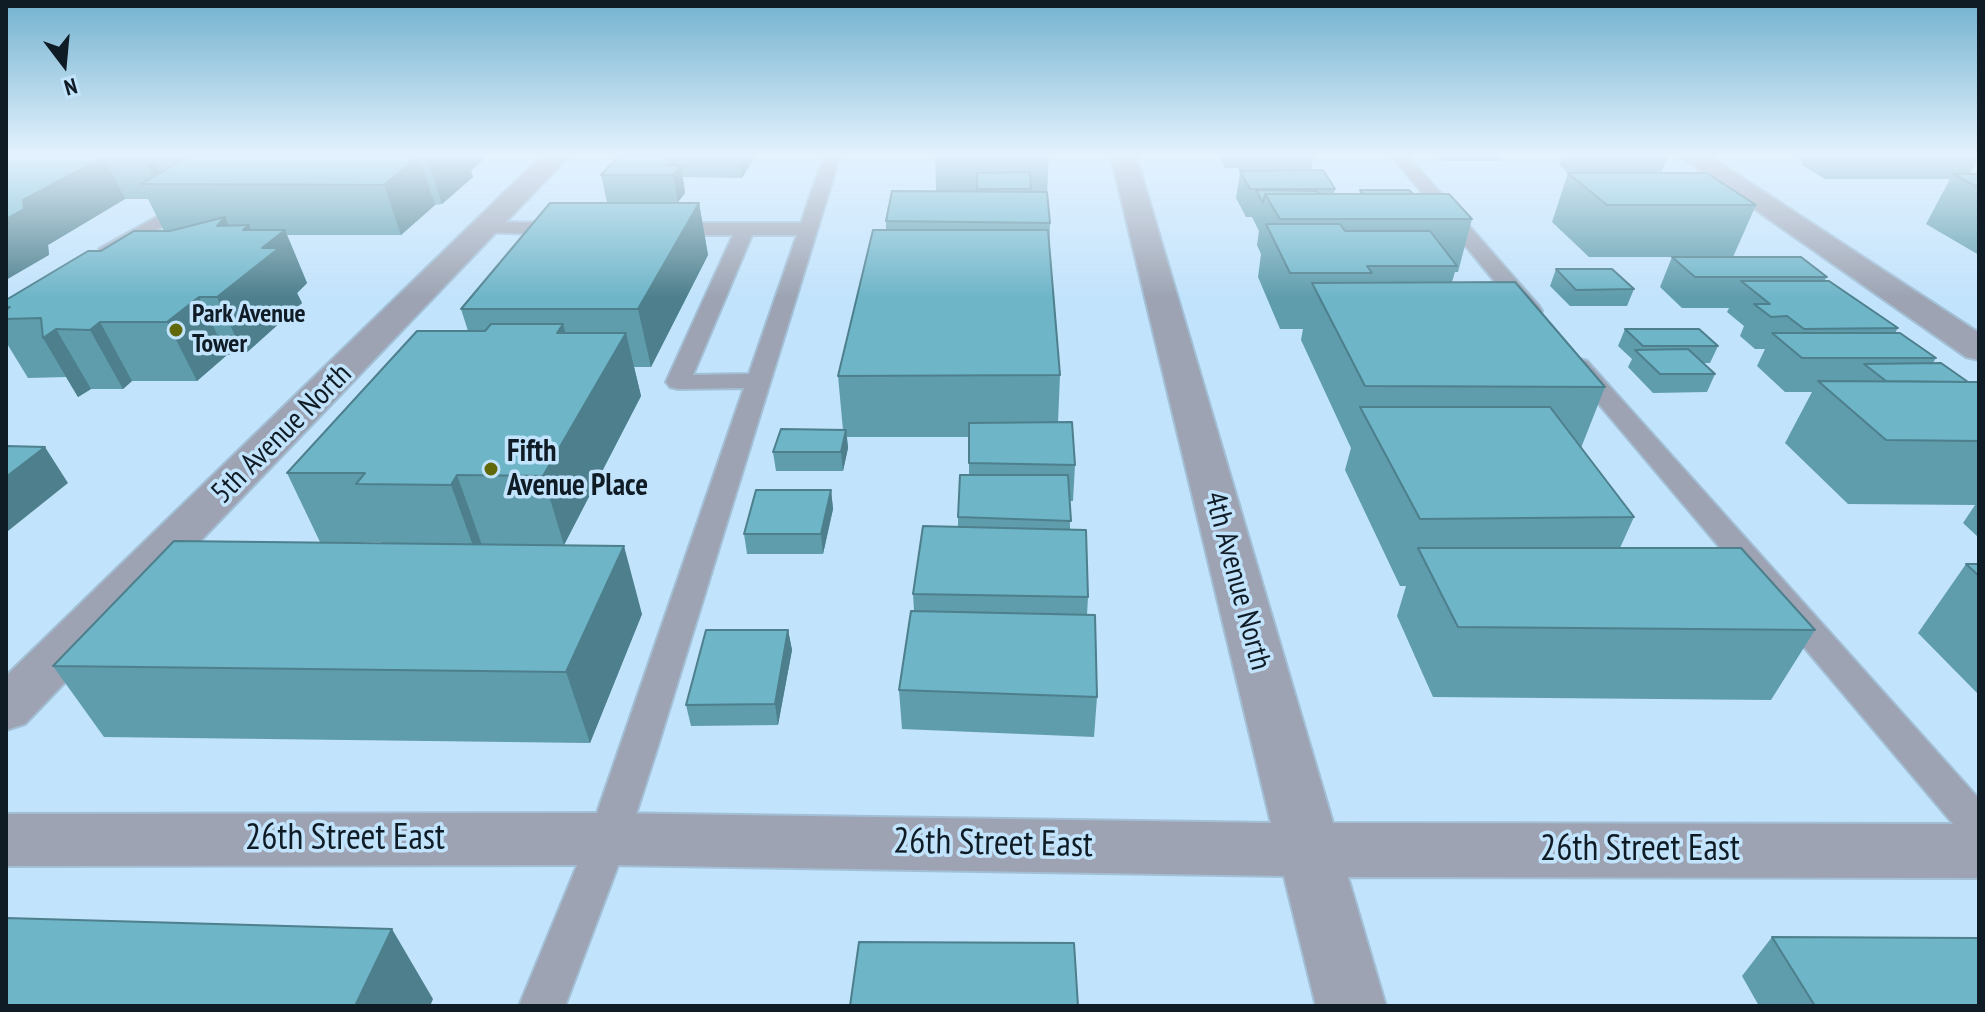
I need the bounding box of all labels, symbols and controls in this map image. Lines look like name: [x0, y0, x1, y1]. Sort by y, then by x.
north arrow: [24, 24, 104, 104]
text: N: [61, 72, 80, 102]
place label: Park Avenue Tower: [192, 299, 306, 360]
marker: Park Avenue Tower: [167, 321, 185, 339]
street label: 5th Avenue North: [205, 357, 359, 511]
place label: Fifth Avenue Place: [507, 434, 648, 504]
marker: Fifth Avenue Place: [482, 460, 500, 478]
street label: 4th Avenue North: [1196, 488, 1278, 674]
street label: 26th Street East: [245, 817, 445, 861]
street label: 26th Street East: [893, 821, 1093, 867]
street label: 26th Street East: [1540, 828, 1740, 872]

